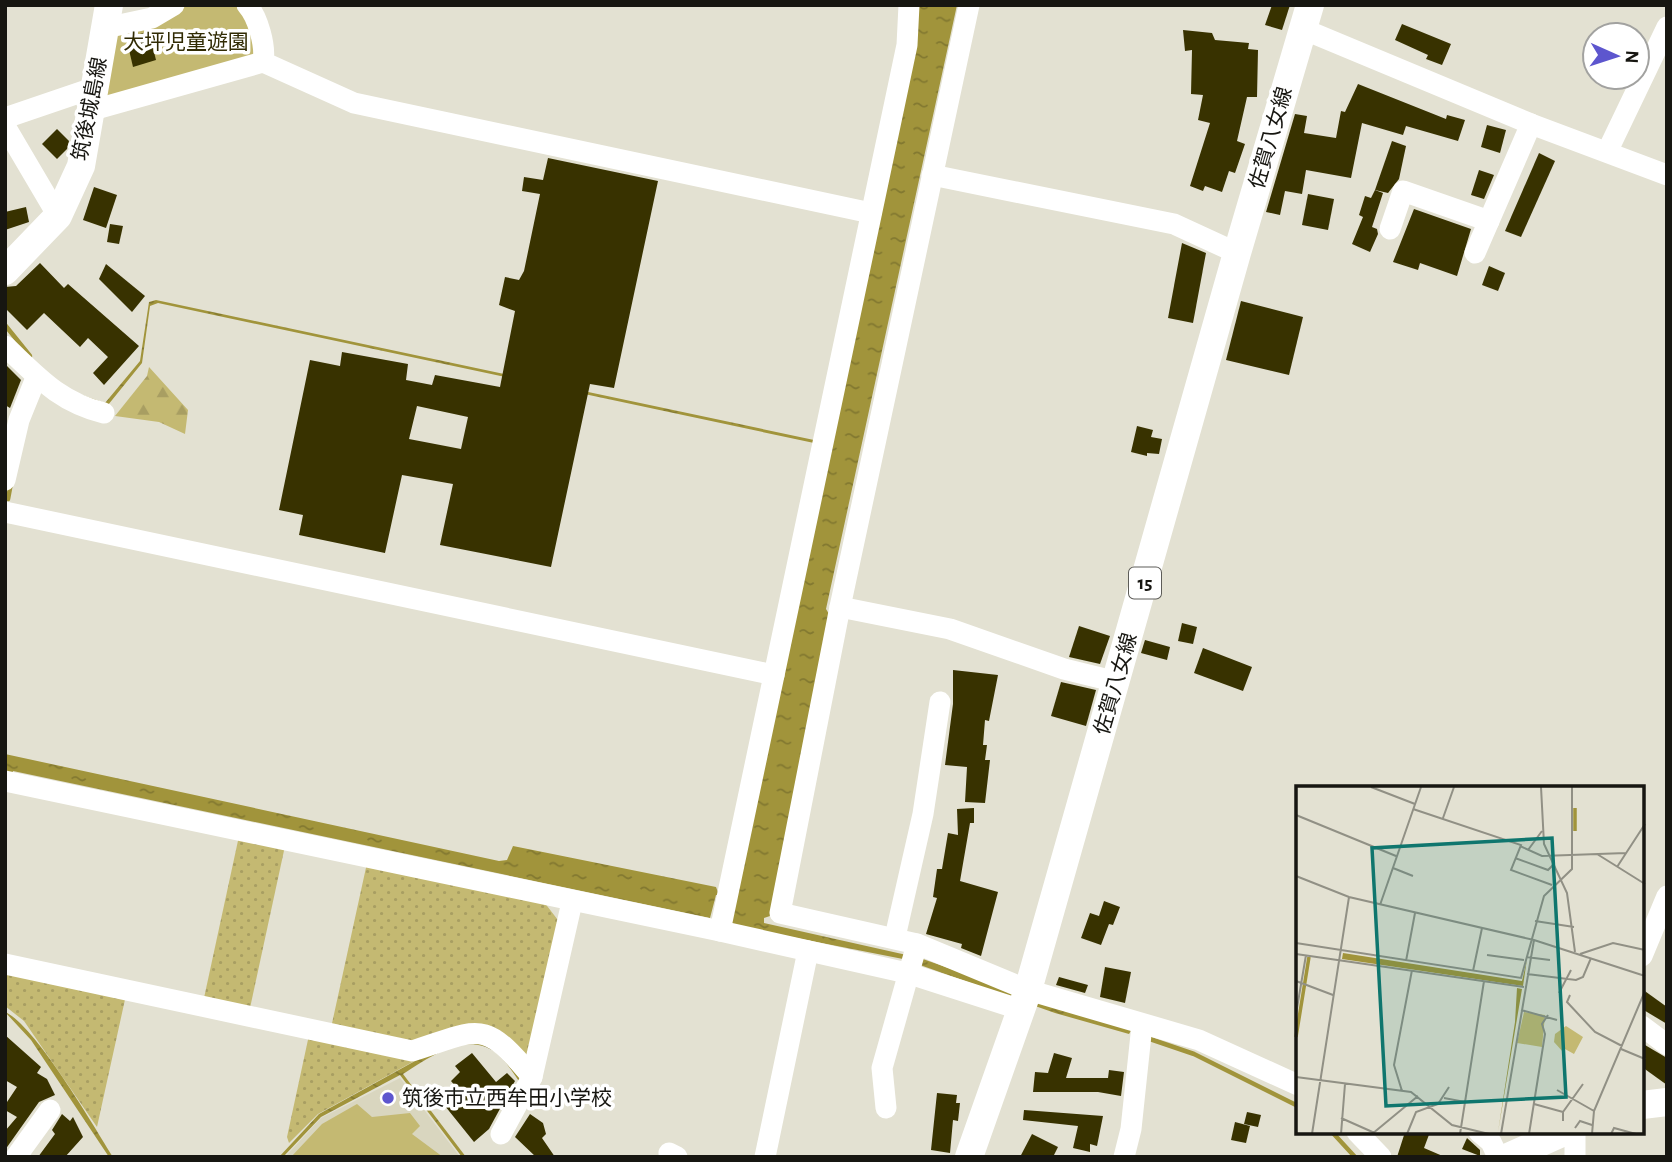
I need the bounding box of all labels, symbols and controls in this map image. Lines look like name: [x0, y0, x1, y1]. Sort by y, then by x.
north arrow: [1581, 21, 1651, 91]
park label: 大坪児童遊園: [123, 31, 249, 53]
text: N: [1622, 50, 1641, 64]
street label: 筑後城島線: [69, 55, 110, 163]
street label: 佐賀八女線: [1245, 84, 1296, 191]
road number: 15: [1129, 568, 1161, 598]
street label: 佐賀八女線: [1090, 630, 1141, 737]
inset map: [1296, 786, 1644, 1134]
place label: 筑後市立西牟田小学校: [402, 1087, 612, 1109]
marker: 筑後市立西牟田小学校: [380, 1090, 396, 1106]

